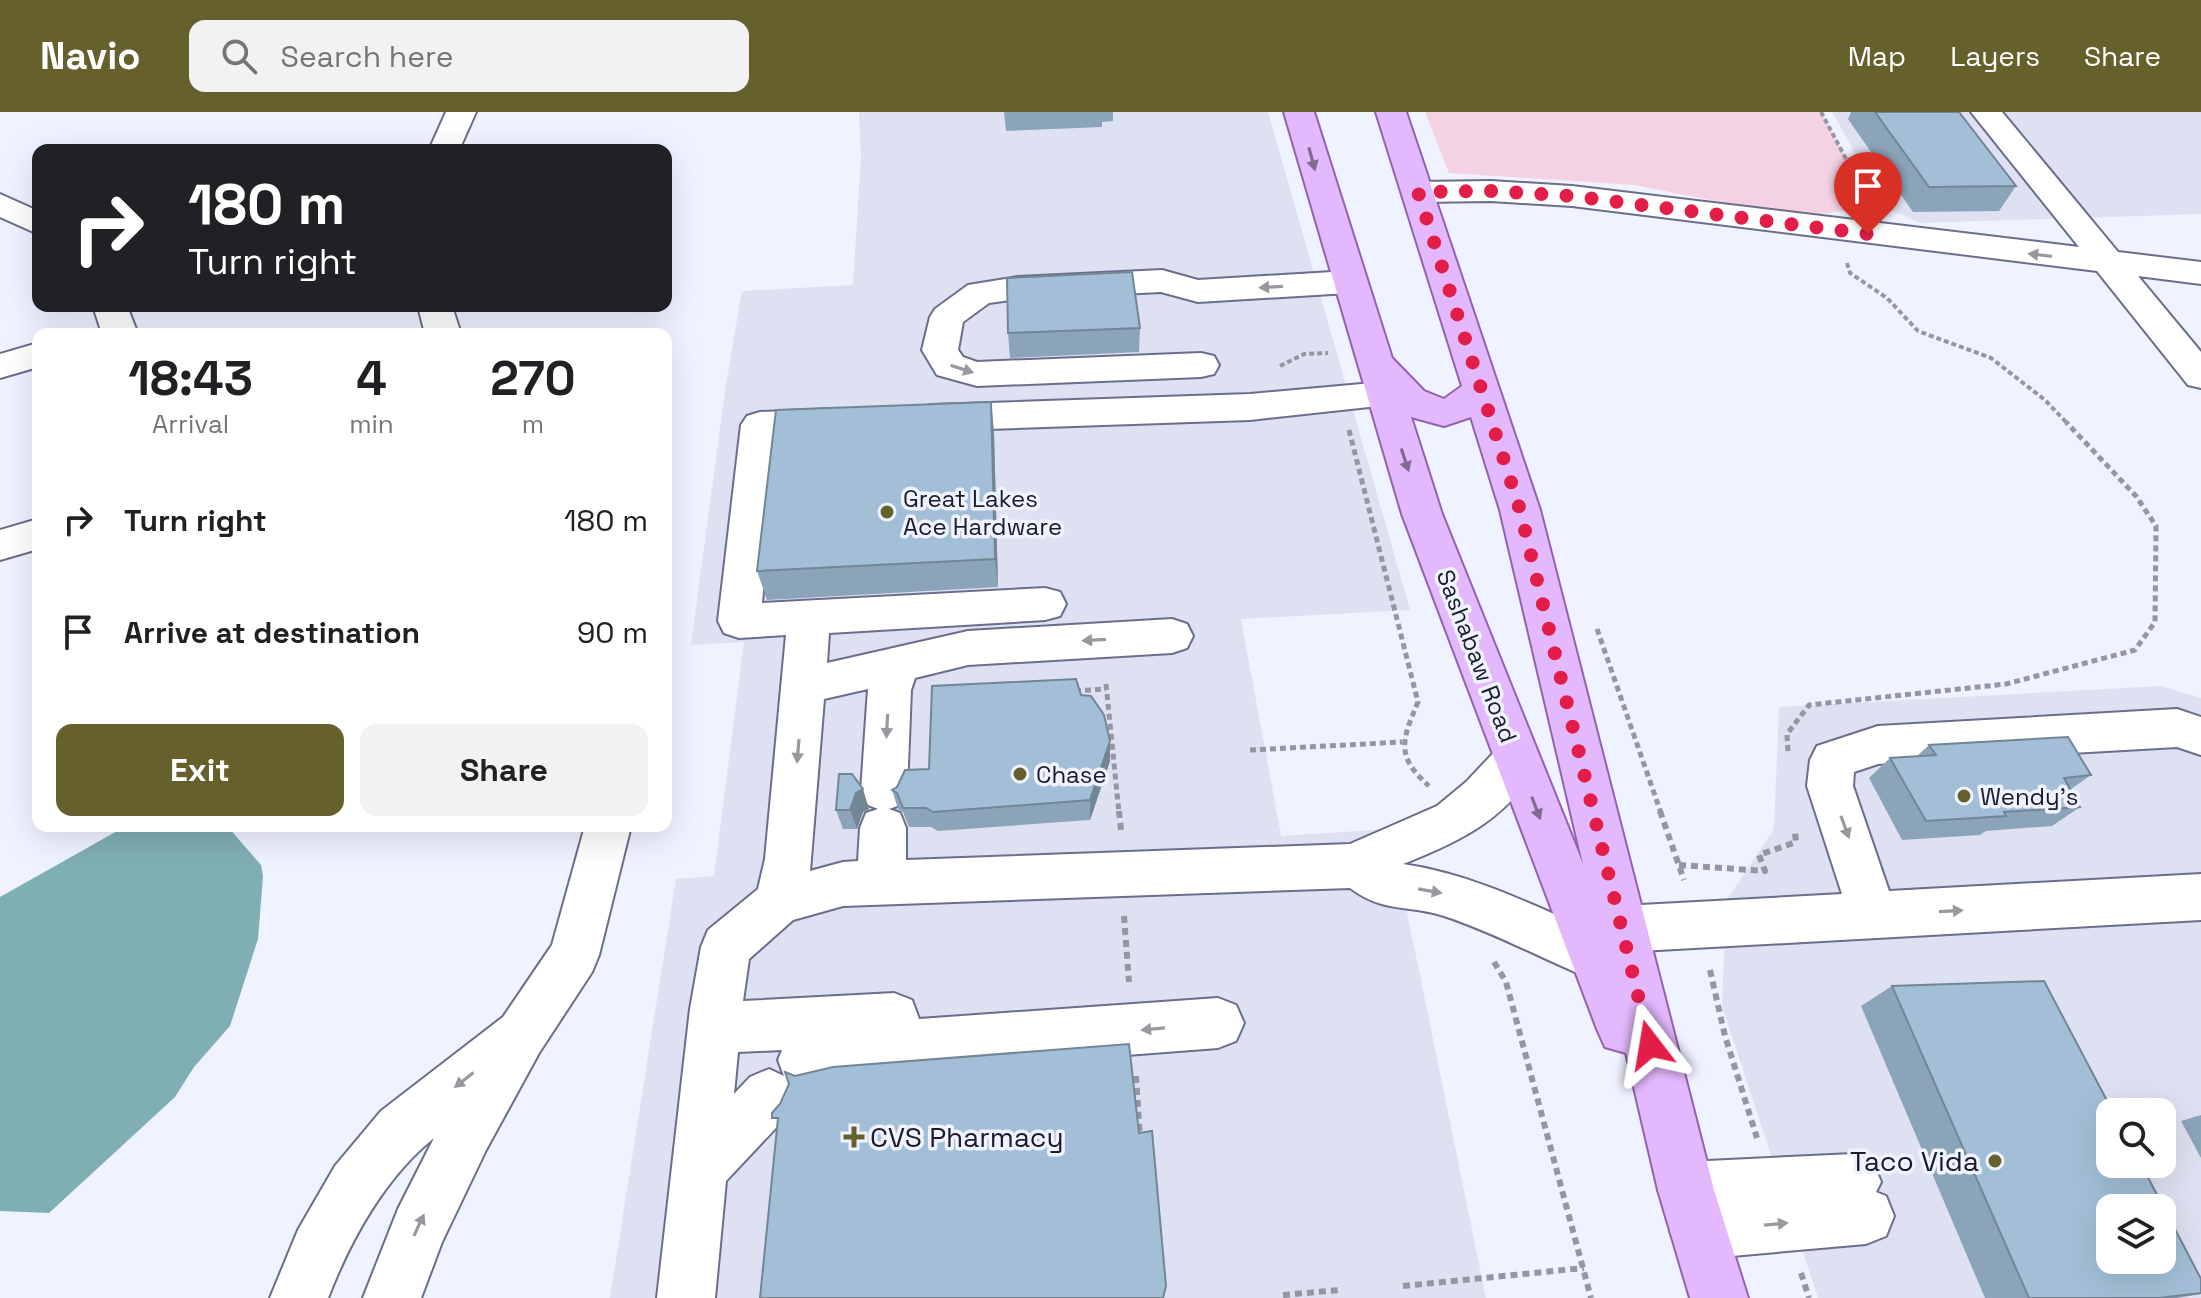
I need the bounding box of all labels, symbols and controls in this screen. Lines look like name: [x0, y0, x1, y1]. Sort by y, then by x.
search box: [189, 20, 749, 92]
text: Navio: [40, 32, 141, 80]
icon: search: [217, 34, 261, 78]
text: Search here: [281, 37, 453, 76]
text: Map: [1848, 38, 1906, 74]
text: Layers: [1950, 38, 2040, 74]
text: Share: [2084, 38, 2161, 74]
one-way arrow: [1306, 147, 1319, 171]
pin: [1834, 152, 1902, 234]
icon: arrive: [1846, 164, 1890, 208]
text: 180 m: [188, 169, 345, 240]
icon: right: [56, 176, 160, 280]
text: Turn right: [188, 239, 357, 285]
one-way arrow: [2027, 249, 2052, 262]
one-way arrow: [1258, 281, 1283, 294]
text: 18:43: [128, 348, 253, 409]
text: 4: [356, 348, 387, 409]
text: 270: [490, 348, 576, 409]
one-way arrow: [951, 363, 975, 376]
text: Arrival: [152, 407, 229, 441]
text: min: [349, 407, 394, 441]
text: m: [522, 407, 544, 441]
one-way arrow: [1399, 449, 1412, 473]
place label: Great Lakes Ace Hardware: [903, 483, 1062, 542]
icon: right: [56, 498, 100, 542]
text: Turn right: [124, 501, 267, 540]
text: 180 m: [564, 501, 648, 540]
marker: Great Lakes Ace Hardware: [878, 503, 896, 521]
street label: Sashabaw Road: [1430, 565, 1524, 747]
icon: arrive: [56, 610, 100, 654]
text: Arrive at destination: [124, 613, 420, 652]
text: 90 m: [577, 613, 648, 652]
one-way arrow: [1081, 634, 1106, 647]
one-way arrow: [881, 714, 894, 739]
button: Exit: [56, 724, 344, 816]
button: Share: [360, 724, 648, 816]
one-way arrow: [791, 738, 804, 763]
place label: Chase: [1036, 759, 1107, 790]
marker: Chase: [1011, 765, 1029, 783]
place label: Wendy's: [1980, 781, 2078, 812]
marker: Wendy's: [1955, 787, 1973, 805]
one-way arrow: [1530, 796, 1543, 820]
one-way arrow: [1840, 815, 1852, 839]
one-way arrow: [1418, 885, 1443, 897]
one-way arrow: [1939, 904, 1964, 917]
position arrow: [1608, 1003, 1692, 1087]
one-way arrow: [1140, 1023, 1165, 1036]
one-way arrow: [454, 1071, 474, 1087]
map controls: [2096, 1098, 2176, 1274]
button: search: [2096, 1098, 2176, 1178]
place label: CVS Pharmacy: [870, 1119, 1064, 1155]
marker: CVS Pharmacy: [845, 1128, 863, 1146]
place label: Taco Vida: [1850, 1143, 1979, 1179]
marker: Taco Vida: [1986, 1152, 2004, 1170]
button: layers: [2096, 1194, 2176, 1274]
one-way arrow: [412, 1213, 426, 1237]
one-way arrow: [1764, 1217, 1789, 1230]

